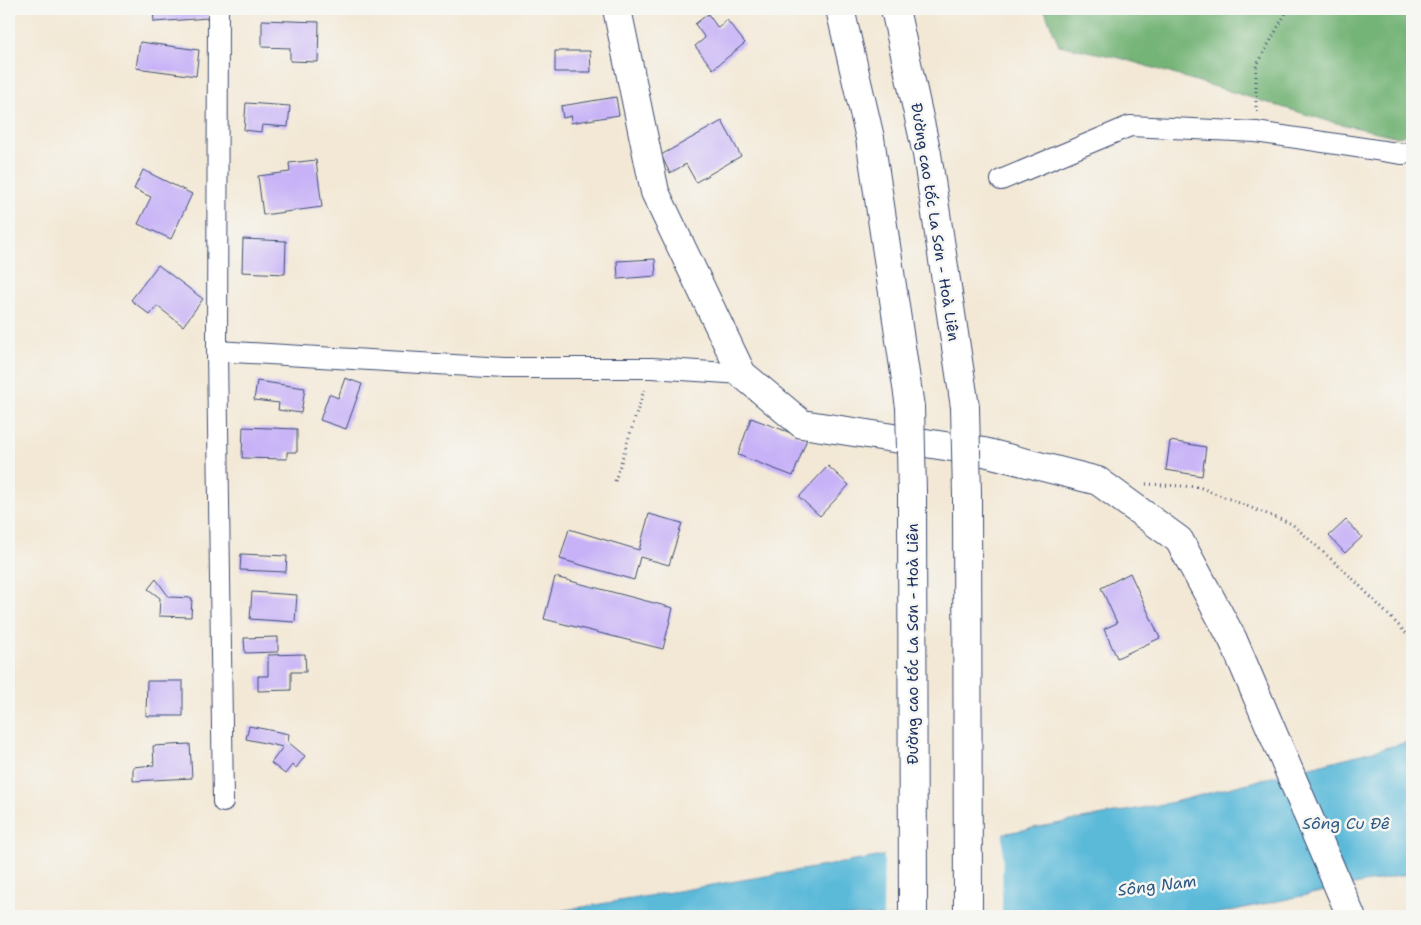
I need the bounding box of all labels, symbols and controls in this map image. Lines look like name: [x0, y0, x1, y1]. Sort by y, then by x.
street label: Đường cao tốc La Sơn - Hoà Liên: [906, 101, 964, 343]
street label: Đường cao tốc La Sơn - Hoà Liên: [903, 523, 923, 765]
water label: Sông Cu Đê: [1302, 813, 1390, 834]
water label: Sông Nam: [1116, 870, 1198, 901]

